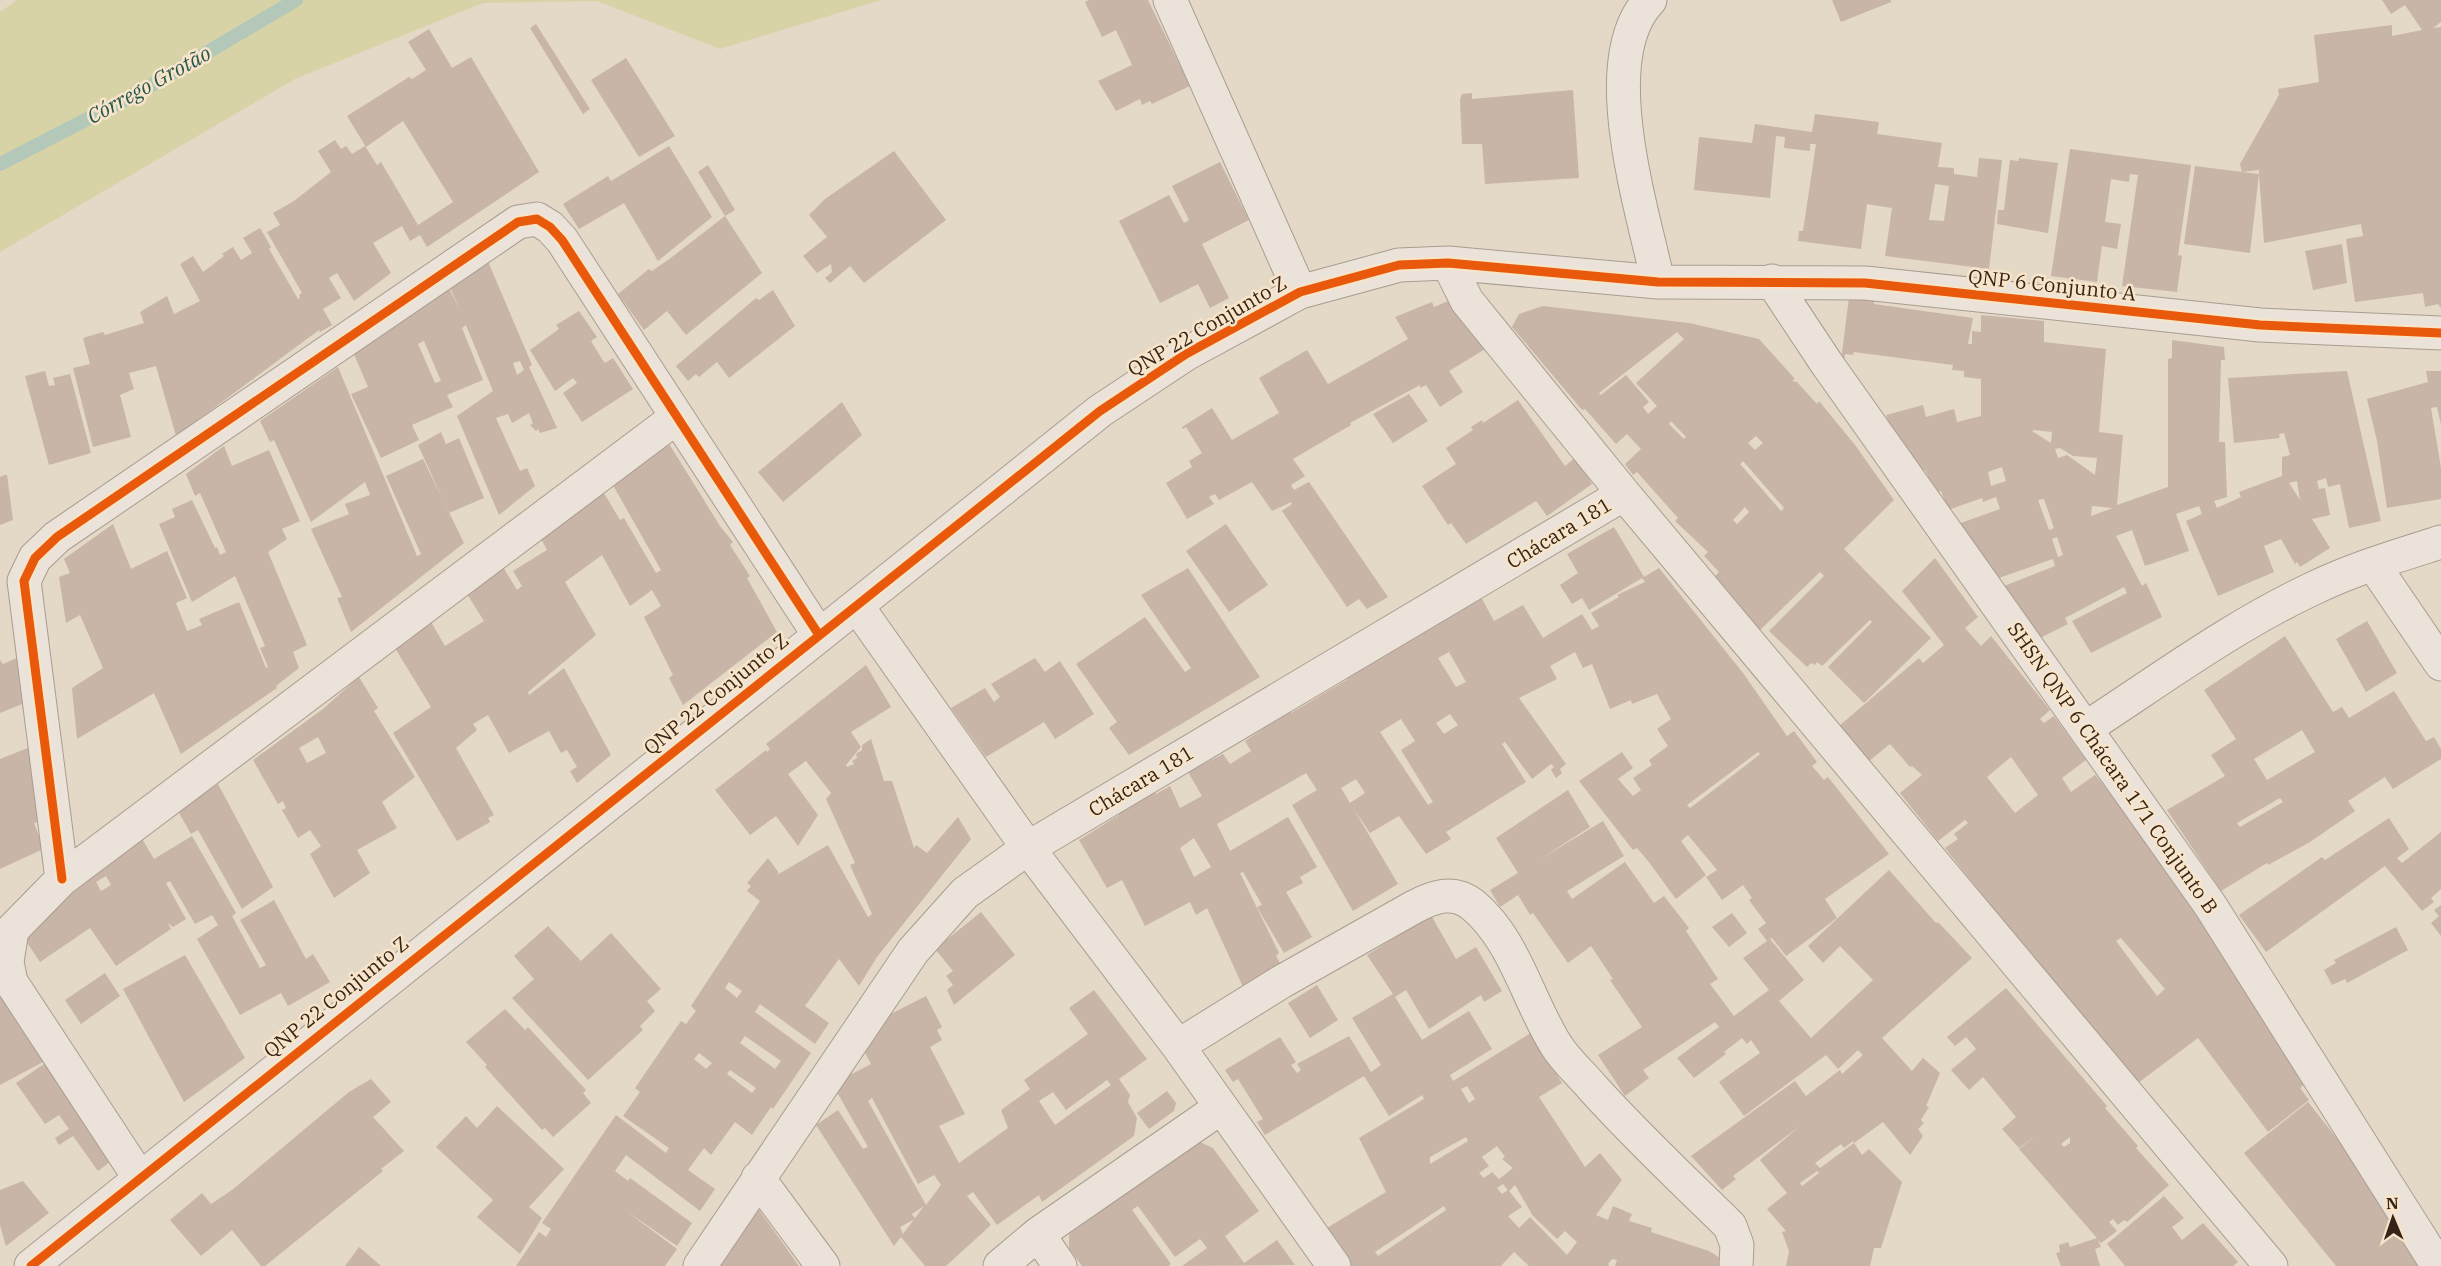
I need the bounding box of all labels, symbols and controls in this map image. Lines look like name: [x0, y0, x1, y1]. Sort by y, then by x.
water label: Córrego Grotão: [82, 39, 215, 130]
street label: QNP 6 Conjunto A: [1967, 262, 2137, 307]
street label: QNP 22 Conjunto Z: [1122, 269, 1291, 382]
street label: Chácara 181: [1501, 491, 1616, 575]
street label: SHSN QNP 6 Chácara 171 Conjunto B: [2002, 617, 2225, 919]
street label: QNP 22 Conjunto Z: [637, 627, 794, 761]
street label: Chácara 181: [1083, 739, 1198, 823]
street label: QNP 22 Conjunto Z: [257, 930, 414, 1064]
north arrow: [2363, 1188, 2423, 1248]
text: N: [2386, 1193, 2399, 1213]

